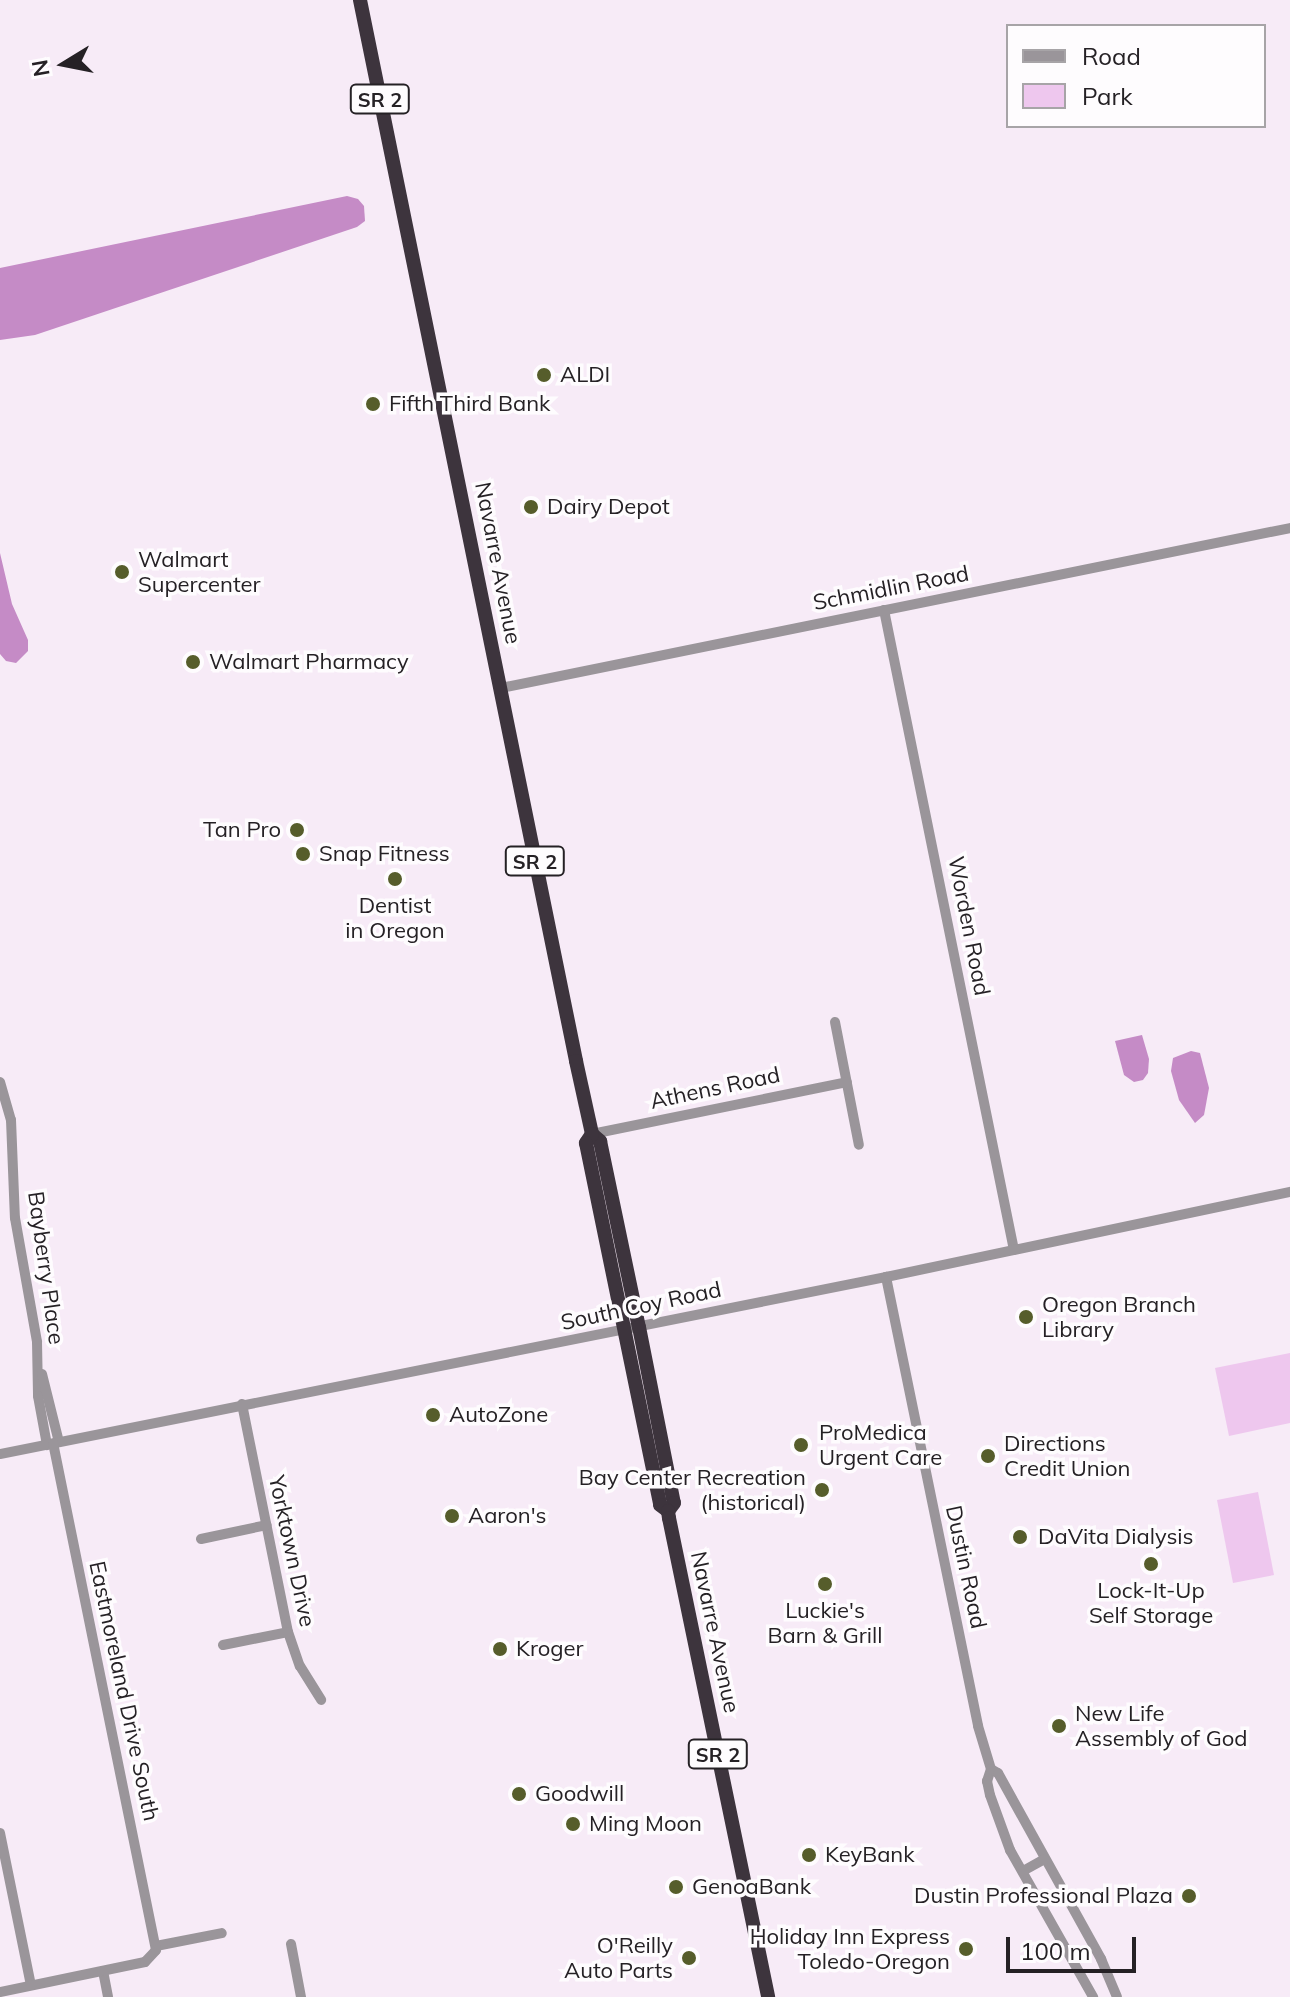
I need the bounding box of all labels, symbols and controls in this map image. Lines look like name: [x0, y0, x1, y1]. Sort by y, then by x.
north arrow: [24, 24, 104, 104]
legend: [1006, 24, 1266, 128]
text: Road: [1082, 41, 1141, 71]
text: N: [25, 58, 56, 79]
text: Park: [1082, 81, 1133, 111]
road number: SR 2: [348, 83, 412, 115]
place label: ALDI: [560, 362, 610, 388]
marker: ALDI: [535, 366, 553, 384]
place label: Fifth Third Bank: [389, 391, 550, 417]
marker: Fifth Third Bank: [364, 395, 382, 413]
street label: Navarre Avenue: [469, 480, 527, 646]
place label: Dairy Depot: [547, 494, 670, 520]
marker: Dairy Depot: [522, 498, 540, 516]
place label: Walmart Supercenter: [138, 546, 260, 598]
street label: Schmidlin Road: [811, 560, 971, 616]
marker: Walmart Supercenter: [113, 563, 131, 581]
place label: Walmart Pharmacy: [209, 649, 409, 675]
marker: Walmart Pharmacy: [184, 653, 202, 671]
place label: Tan Pro: [203, 817, 281, 843]
marker: Tan Pro: [288, 821, 306, 839]
place label: Snap Fitness: [319, 841, 450, 867]
marker: Snap Fitness: [294, 845, 312, 863]
road number: SR 2: [503, 845, 567, 877]
street label: Worden Road: [943, 854, 995, 998]
marker: Dentist in Oregon: [386, 870, 404, 888]
place label: Dentist in Oregon: [345, 892, 445, 944]
street label: Athens Road: [648, 1061, 782, 1115]
street label: Bayberry Place: [22, 1190, 70, 1346]
street label: South Coy Road: [558, 1276, 724, 1336]
place label: Oregon Branch Library: [1042, 1291, 1196, 1342]
marker: Oregon Branch Library: [1017, 1308, 1035, 1326]
place label: AutoZone: [449, 1402, 548, 1428]
marker: AutoZone: [424, 1406, 442, 1424]
place label: ProMedica Urgent Care: [819, 1419, 942, 1470]
place label: Directions Credit Union: [1004, 1430, 1130, 1482]
marker: ProMedica Urgent Care: [790, 1434, 812, 1456]
marker: Directions Credit Union: [979, 1447, 997, 1465]
place label: Bay Center Recreation (historical): [579, 1464, 806, 1516]
street label: Yorktown Drive: [263, 1473, 321, 1629]
marker: Bay Center Recreation (historical): [813, 1481, 831, 1499]
place label: Aaron's: [468, 1503, 546, 1529]
street label: Dustin Road: [940, 1503, 992, 1631]
marker: Aaron's: [443, 1507, 461, 1525]
place label: DaVita Dialysis: [1038, 1524, 1193, 1550]
marker: DaVita Dialysis: [1009, 1526, 1031, 1548]
street label: Navarre Avenue: [685, 1549, 745, 1715]
marker: Lock-It-Up Self Storage: [1142, 1555, 1160, 1573]
street label: Eastmoreland Drive South: [84, 1559, 164, 1823]
marker: Luckie's Barn & Grill: [816, 1575, 834, 1593]
place label: Lock-It-Up Self Storage: [1089, 1577, 1213, 1628]
place label: Luckie's Barn & Grill: [767, 1597, 883, 1648]
place label: Kroger: [516, 1636, 584, 1662]
marker: Kroger: [491, 1640, 509, 1658]
place label: New Life Assembly of God: [1075, 1700, 1247, 1752]
marker: New Life Assembly of God: [1050, 1717, 1068, 1735]
road number: SR 2: [686, 1738, 750, 1770]
place label: Goodwill: [535, 1781, 624, 1807]
marker: Goodwill: [510, 1785, 528, 1803]
place label: Ming Moon: [589, 1811, 702, 1837]
marker: Ming Moon: [564, 1815, 582, 1833]
place label: KeyBank: [825, 1842, 915, 1868]
marker: KeyBank: [800, 1846, 818, 1864]
place label: GenoaBank: [692, 1874, 811, 1900]
marker: GenoaBank: [667, 1878, 685, 1896]
place label: Dustin Professional Plaza: [914, 1883, 1173, 1909]
marker: Dustin Professional Plaza: [1180, 1887, 1198, 1905]
scale bar: [1010, 1921, 1140, 1971]
place label: Holiday Inn Express Toledo-Oregon: [750, 1923, 950, 1974]
place label: O'Reilly Auto Parts: [564, 1932, 673, 1984]
text: 100 m: [1020, 1936, 1091, 1966]
marker: Holiday Inn Express Toledo-Oregon: [957, 1940, 975, 1958]
marker: O'Reilly Auto Parts: [680, 1949, 698, 1967]

